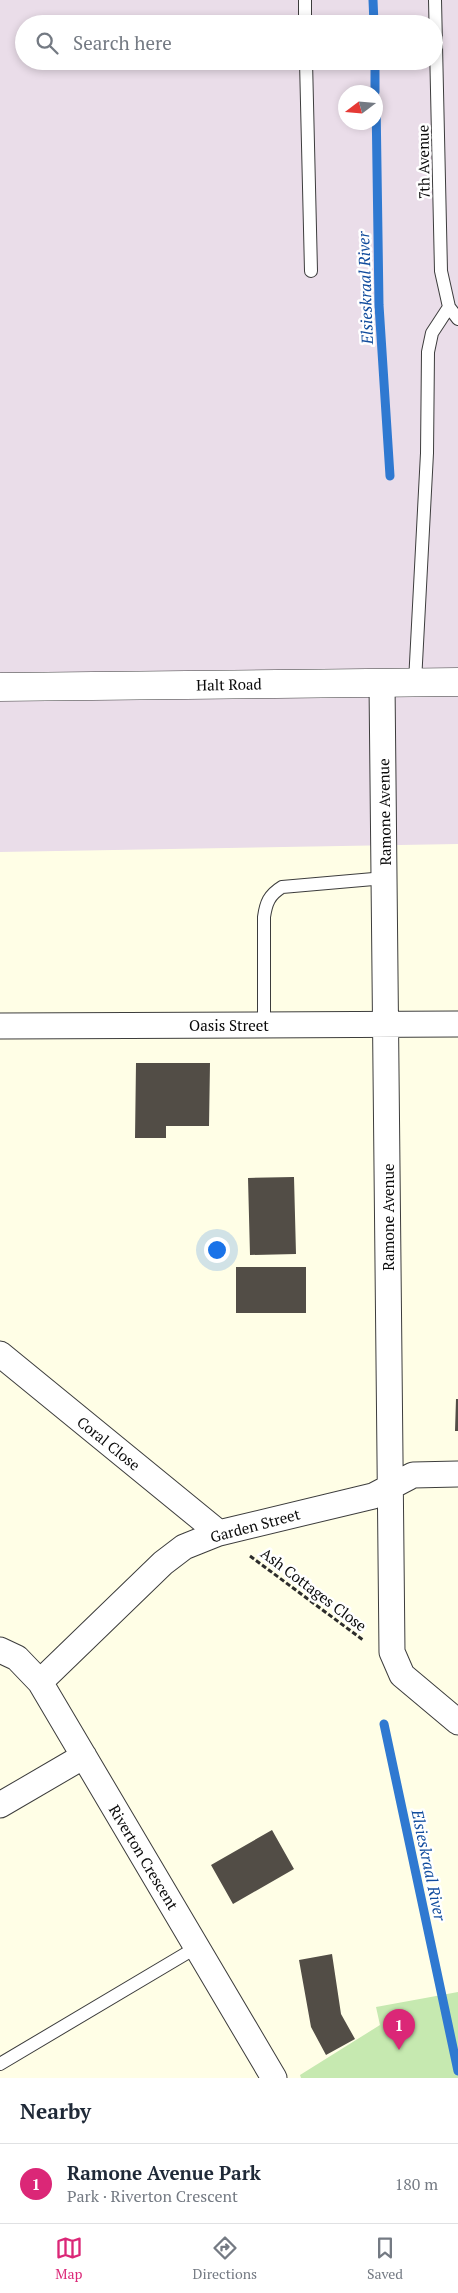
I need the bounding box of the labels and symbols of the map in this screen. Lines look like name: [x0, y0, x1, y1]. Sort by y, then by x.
north arrow: [338, 85, 383, 130]
street label: 7th Avenue: [412, 125, 434, 199]
water label: Elsieskraal River: [352, 230, 378, 346]
street label: Halt Road: [196, 673, 262, 695]
street label: Ramone Avenue: [373, 758, 395, 866]
street label: Oasis Street: [189, 1015, 269, 1035]
street label: Ramone Avenue: [378, 1163, 398, 1271]
your location: [204, 1237, 230, 1263]
street label: Coral Close: [73, 1411, 145, 1475]
street label: Garden Street: [208, 1503, 302, 1547]
street label: Ash Cottages Close: [257, 1543, 371, 1635]
street label: Riverton Crescent: [105, 1801, 184, 1914]
water label: Elsieskraal River: [406, 1807, 452, 1923]
pin: 1: [383, 2009, 415, 2050]

